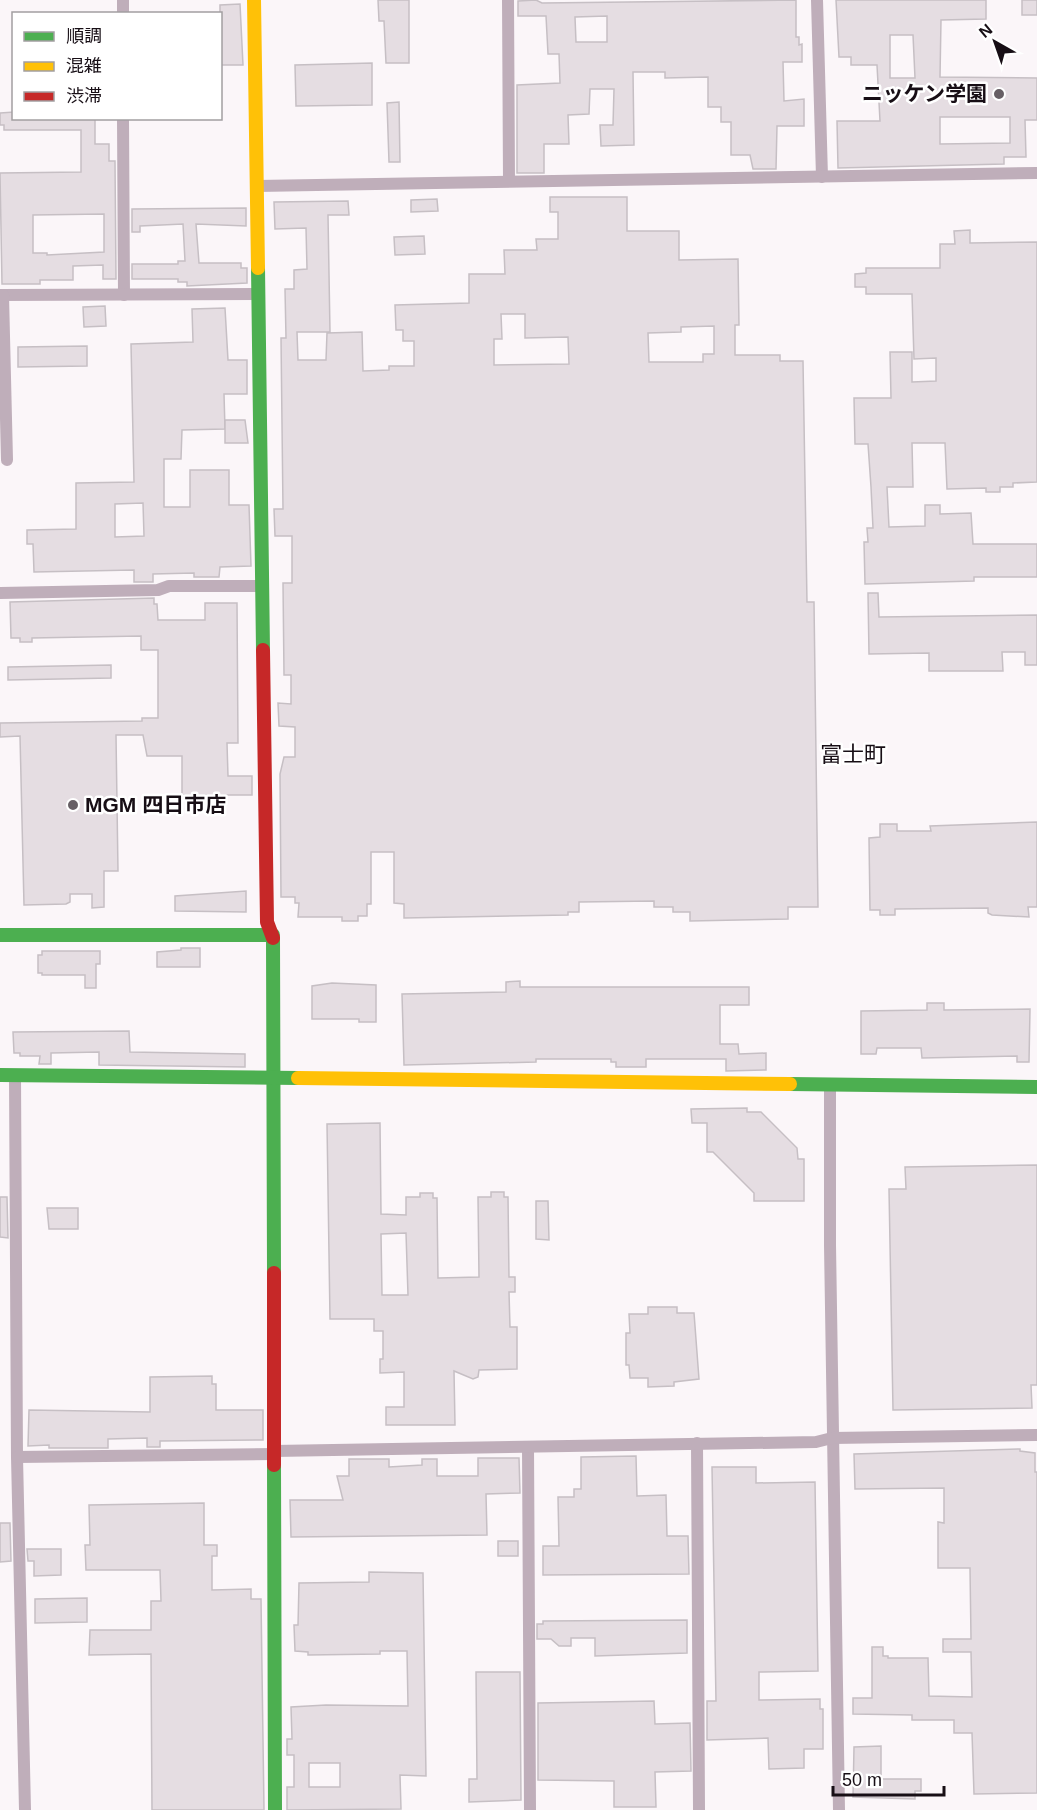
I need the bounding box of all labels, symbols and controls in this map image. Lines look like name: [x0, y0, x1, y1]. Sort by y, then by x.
legend: [12, 12, 222, 120]
north arrow: [965, 12, 1025, 72]
text: N: [976, 21, 996, 41]
text: 順調: [66, 26, 102, 46]
text: 混雑: [66, 56, 102, 76]
place label: ニッケン学園: [862, 82, 987, 105]
text: 渋滞: [66, 86, 102, 106]
marker: ニッケン学園: [992, 87, 1006, 101]
district label: 富士町: [820, 742, 886, 767]
place label: MGM 四日市店: [85, 793, 226, 816]
marker: MGM 四日市店: [66, 798, 80, 812]
scale bar: [833, 1759, 944, 1797]
text: 50 m: [842, 1770, 882, 1790]

